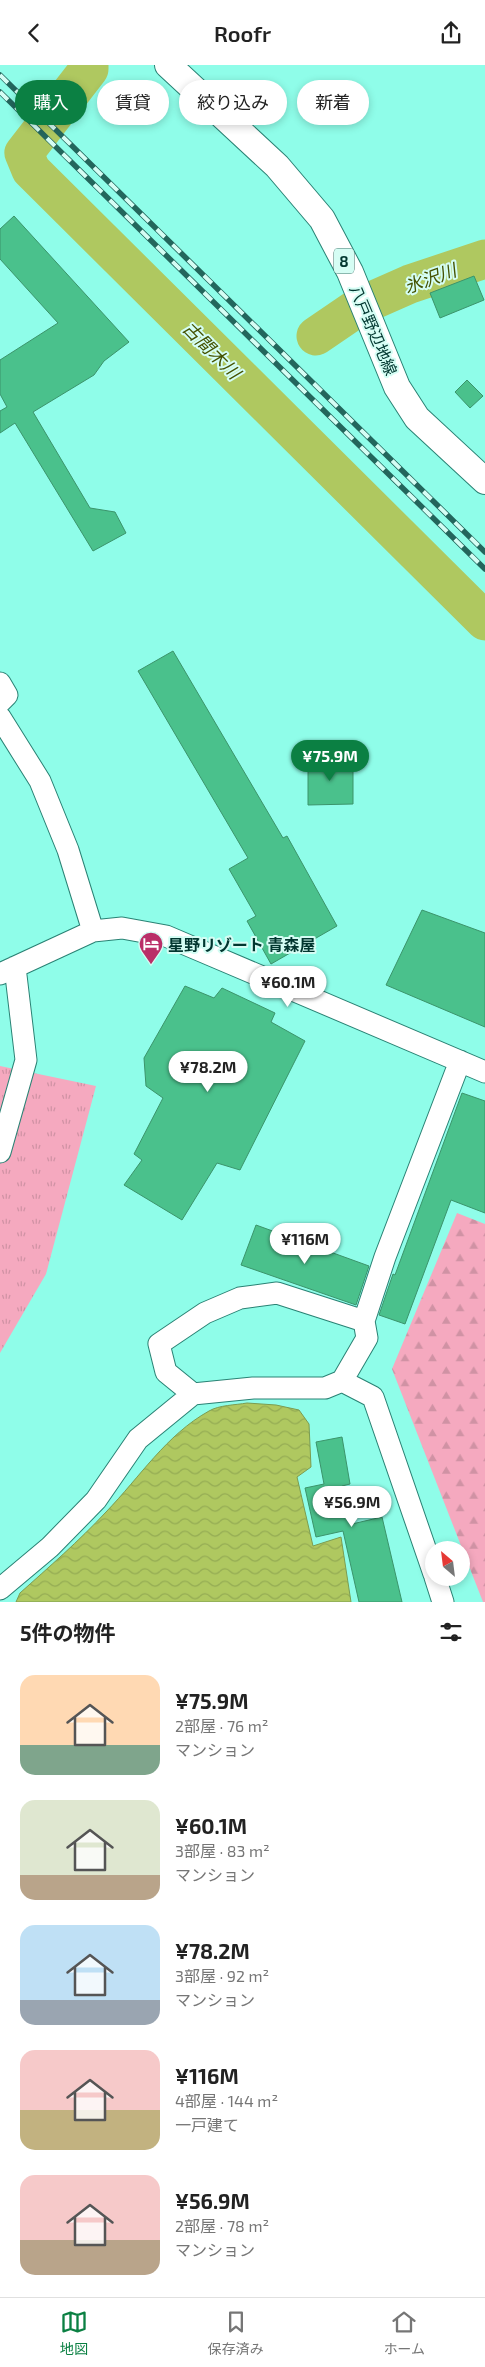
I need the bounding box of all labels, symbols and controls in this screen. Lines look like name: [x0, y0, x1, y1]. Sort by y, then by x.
icon: back: [20, 19, 48, 47]
icon: share: [437, 19, 465, 47]
text: Roofr: [214, 20, 271, 46]
chip: 購入: [15, 80, 87, 125]
chip: 賃貸: [97, 80, 169, 125]
chip: 絞り込み: [179, 80, 287, 125]
chip: 新着: [297, 80, 369, 125]
road number: 8: [334, 249, 354, 273]
water label: 氷沢川: [401, 258, 461, 298]
street label: 八戸野辺地線: [346, 282, 402, 378]
water label: 古間木川: [179, 317, 247, 385]
pin: ¥75.9M: [289, 739, 371, 782]
text: ¥75.9M: [302, 746, 358, 765]
hotel icon: 星野リゾート 青森屋: [138, 931, 164, 965]
place label: 星野リゾート 青森屋: [168, 935, 315, 954]
pin: ¥60.1M: [247, 965, 329, 1008]
text: ¥60.1M: [261, 972, 315, 991]
pin: ¥78.2M: [167, 1051, 249, 1093]
text: ¥78.2M: [180, 1057, 236, 1076]
pin: ¥116M: [270, 1223, 340, 1265]
text: ¥116M: [281, 1229, 329, 1248]
pin: ¥56.9M: [311, 1485, 393, 1528]
text: ¥56.9M: [324, 1492, 380, 1511]
north arrow: [425, 1541, 470, 1586]
map controls: [425, 1541, 470, 1586]
icon: filters: [437, 1618, 465, 1646]
text: 5件の物件: [20, 1620, 116, 1645]
text: ¥75.9M: [175, 1688, 248, 1713]
icon: home: [60, 1695, 120, 1755]
text: 2部屋 · 76 m²: [175, 1716, 268, 1735]
text: マンション: [175, 1740, 255, 1759]
text: ¥60.1M: [175, 1813, 247, 1838]
icon: home: [60, 1820, 120, 1880]
text: 3部屋 · 83 m²: [175, 1841, 270, 1860]
text: マンション: [175, 1865, 255, 1884]
text: ¥78.2M: [175, 1938, 250, 1963]
icon: home: [60, 1945, 120, 2005]
text: 3部屋 · 92 m²: [175, 1966, 269, 1985]
text: マンション: [175, 1990, 255, 2009]
text: ¥116M: [175, 2063, 239, 2088]
icon: home: [60, 2070, 120, 2130]
text: 4部屋 · 144 m²: [175, 2091, 278, 2110]
text: 一戸建て: [175, 2115, 239, 2134]
text: ¥56.9M: [175, 2188, 250, 2213]
icon: home: [60, 2195, 120, 2255]
text: 2部屋 · 78 m²: [175, 2216, 269, 2235]
text: マンション: [175, 2240, 255, 2259]
tab: 地図: [60, 2308, 88, 2358]
tab: 保存済み: [208, 2308, 264, 2358]
tab: ホーム: [383, 2308, 425, 2358]

